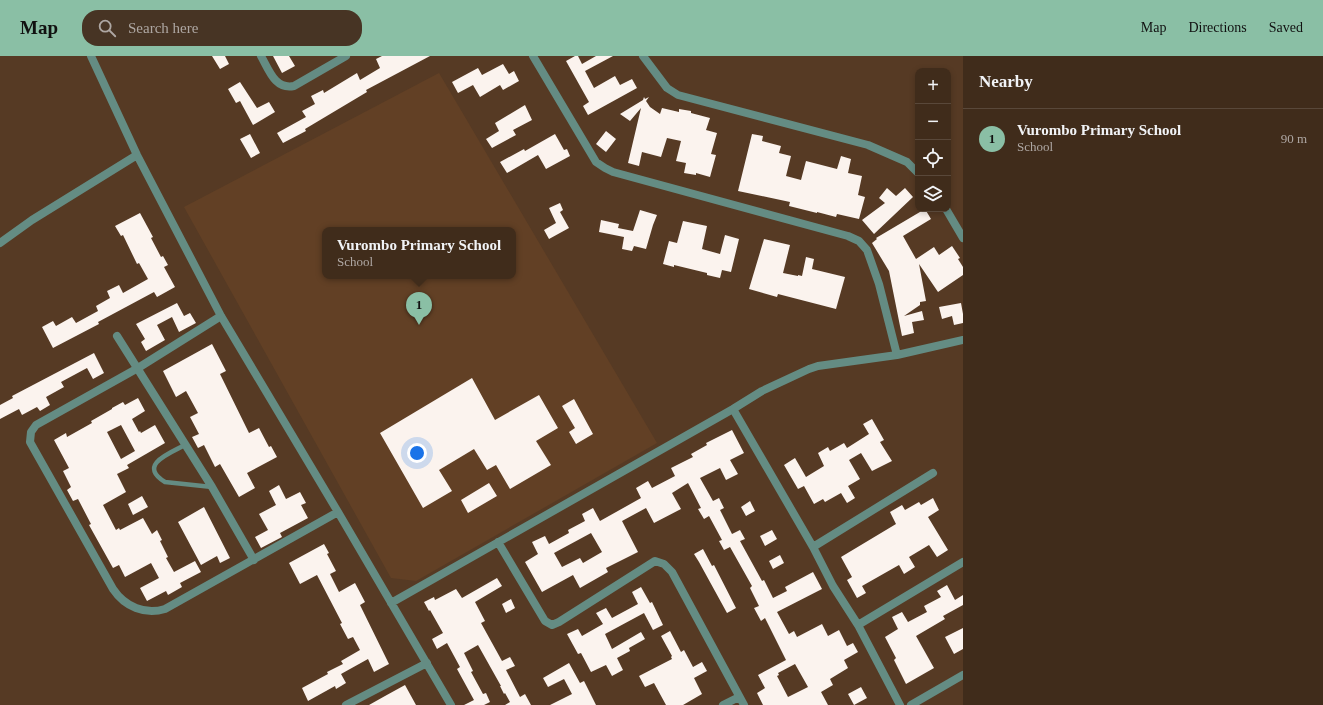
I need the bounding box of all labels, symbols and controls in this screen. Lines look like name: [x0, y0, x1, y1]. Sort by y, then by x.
search box: [82, 10, 362, 46]
text: Map: [20, 17, 58, 38]
icon: search: [96, 17, 118, 39]
text: Search here: [128, 20, 198, 36]
text: Map: [1141, 20, 1166, 35]
text: Directions: [1188, 20, 1247, 35]
text: Saved: [1269, 20, 1303, 35]
map controls: [915, 68, 951, 212]
button: +: [915, 68, 951, 104]
text: Nearby: [979, 72, 1033, 91]
button: −: [915, 104, 951, 140]
text: Vurombo Primary School: [1017, 122, 1181, 138]
text: 1: [989, 131, 995, 146]
text: 90 m: [1281, 131, 1307, 146]
text: School: [1017, 139, 1053, 154]
button: locate: [915, 140, 951, 176]
button: layers: [915, 176, 951, 212]
popup: [322, 227, 516, 279]
text: Vurombo Primary School: [337, 237, 501, 253]
text: School: [337, 254, 373, 269]
pin: 1: [406, 292, 432, 325]
your location: [407, 443, 427, 463]

